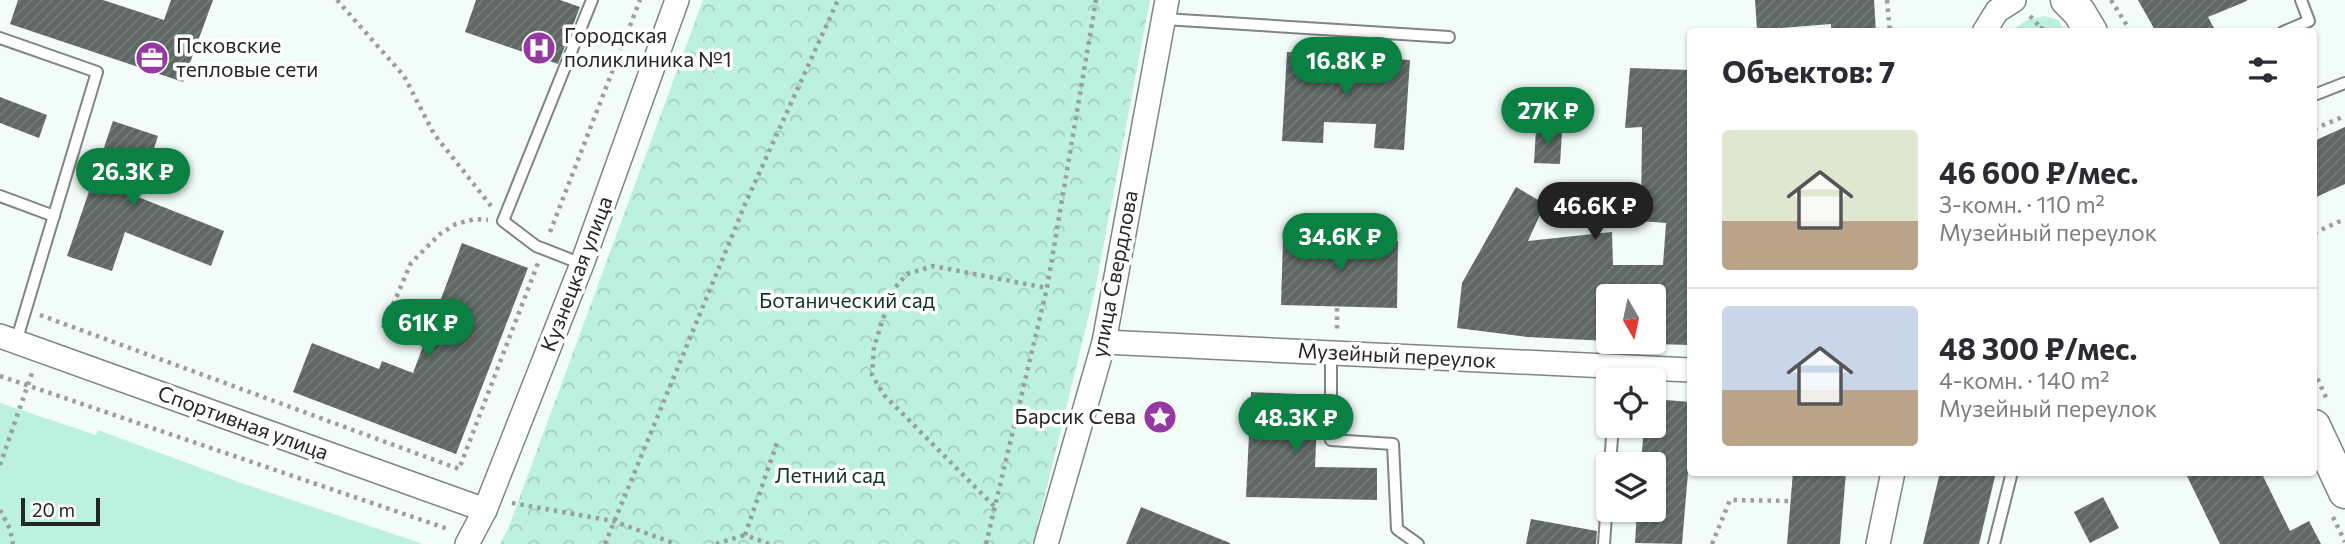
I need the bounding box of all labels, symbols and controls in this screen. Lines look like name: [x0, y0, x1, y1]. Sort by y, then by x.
place label: Городская поликлиника №1: [564, 22, 732, 71]
hospital icon: Городская поликлиника №1: [520, 29, 558, 67]
place label: Псковские тепловые сети: [176, 32, 318, 81]
pin: 16.8K ₽: [1281, 38, 1411, 97]
office icon: Псковские тепловые сети: [133, 39, 171, 77]
text: 16.8K ₽: [1306, 46, 1386, 74]
icon: filters: [2244, 51, 2282, 89]
text: Объектов: 7: [1722, 52, 1895, 89]
pin: 27K ₽: [1499, 88, 1597, 147]
text: 27K ₽: [1517, 96, 1579, 124]
pin: 26.3K ₽: [68, 148, 198, 208]
text: 46 600 ₽/мес.: [1939, 153, 2138, 190]
text: 26.3K ₽: [92, 157, 174, 185]
icon: home: [1778, 158, 1862, 242]
pin: 46.6K ₽: [1530, 182, 1660, 242]
street label: улица Свердлова: [1085, 188, 1142, 359]
text: 3-комн. · 110 m²: [1939, 190, 2105, 218]
text: 46.6K ₽: [1553, 191, 1637, 219]
street label: Кузнецкая улица: [534, 192, 617, 355]
pin: 34.6K ₽: [1275, 214, 1405, 273]
text: Музейный переулок: [1939, 218, 2157, 246]
text: 34.6K ₽: [1298, 222, 1382, 250]
north arrow: [1596, 284, 1666, 354]
map controls: [1596, 284, 1666, 522]
park label: Ботанический сад: [759, 287, 935, 312]
pin: 61K ₽: [379, 300, 477, 359]
text: 61K ₽: [398, 308, 458, 336]
text: 48 300 ₽/мес.: [1939, 329, 2137, 366]
icon: home: [1778, 334, 1862, 418]
street label: Музейный переулок: [1297, 337, 1497, 372]
text: 4-комн. · 140 m²: [1939, 366, 2109, 394]
button: locate: [1596, 368, 1666, 438]
street label: Спортивная улица: [155, 379, 332, 464]
pin: 48.3K ₽: [1231, 394, 1361, 454]
text: Музейный переулок: [1939, 394, 2157, 422]
place icon: Барсик Сева: [1141, 398, 1179, 436]
place label: Барсик Сева: [1014, 403, 1136, 428]
text: 48.3K ₽: [1254, 403, 1338, 431]
button: layers: [1596, 452, 1666, 522]
park label: Летний сад: [775, 462, 885, 487]
scale bar: [21, 495, 100, 527]
text: 20 m: [32, 498, 75, 521]

